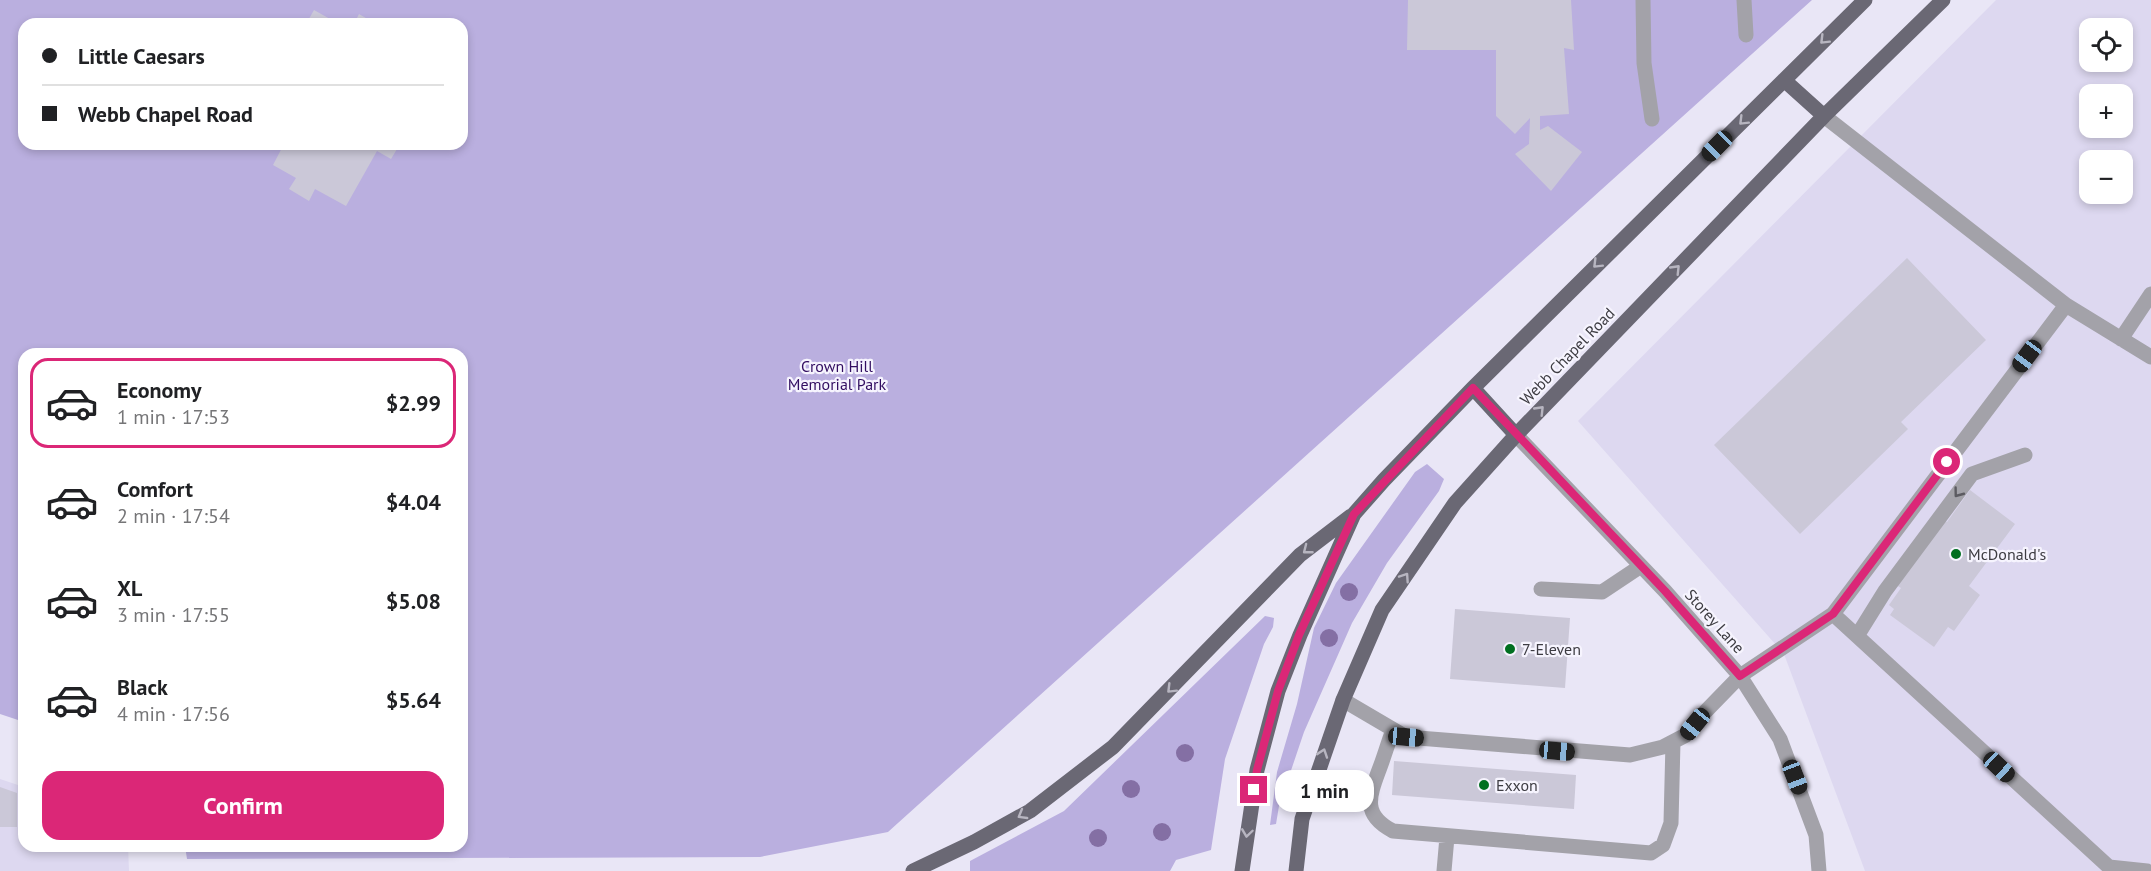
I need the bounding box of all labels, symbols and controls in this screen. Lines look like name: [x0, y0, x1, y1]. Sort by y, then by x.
map controls: [2079, 18, 2133, 204]
button: locate: [2079, 18, 2133, 72]
one-way arrow: [1821, 32, 1832, 43]
text: Little Caesars: [78, 42, 205, 70]
button: +: [2079, 84, 2133, 138]
text: Webb Chapel Road: [78, 100, 253, 128]
one-way arrow: [1739, 113, 1750, 124]
car: [1698, 127, 1736, 165]
button: −: [2079, 150, 2133, 204]
one-way arrow: [1594, 257, 1605, 268]
one-way arrow: [1669, 266, 1680, 276]
street label: Webb Chapel Road: [1515, 303, 1619, 409]
car: [2009, 336, 2045, 376]
park label: Crown Hill Memorial Park: [788, 356, 887, 394]
icon: car: [45, 376, 99, 430]
text: Economy: [117, 376, 201, 404]
text: $2.99: [386, 389, 441, 417]
text: 1 min · 17:53: [117, 404, 230, 430]
one-way arrow: [1533, 406, 1544, 417]
route start: [1933, 448, 1960, 475]
icon: car: [45, 475, 99, 529]
text: Comfort: [117, 475, 193, 503]
one-way arrow: [1954, 486, 1965, 497]
text: $4.04: [386, 488, 441, 516]
text: 2 min · 17:54: [117, 503, 230, 529]
one-way arrow: [1303, 542, 1314, 553]
place label: McDonald's: [1968, 544, 2046, 564]
marker: McDonald's: [1949, 547, 1963, 561]
one-way arrow: [1397, 573, 1409, 583]
icon: car: [45, 574, 99, 628]
text: XL: [117, 574, 142, 602]
street label: Storey Lane: [1681, 585, 1749, 657]
text: $5.08: [386, 587, 441, 615]
text: 3 min · 17:55: [117, 602, 230, 628]
place label: 7-Eleven: [1522, 639, 1581, 659]
marker: 7-Eleven: [1503, 642, 1517, 656]
icon: car: [45, 673, 99, 727]
text: Black: [117, 673, 168, 701]
one-way arrow: [1167, 681, 1178, 692]
text: $5.64: [386, 686, 441, 714]
text: 4 min · 17:56: [117, 701, 230, 727]
car: [1677, 704, 1713, 744]
car: [1387, 726, 1425, 748]
car: [1538, 740, 1576, 762]
one-way arrow: [1316, 748, 1329, 759]
car: [1980, 748, 2018, 786]
car: [1780, 757, 1810, 797]
callout: 1 min: [1275, 769, 1374, 811]
button: Confirm: [42, 771, 444, 840]
place label: Exxon: [1496, 775, 1538, 795]
route end: [1240, 776, 1267, 803]
text: 1 min: [1300, 778, 1349, 804]
marker: Exxon: [1477, 778, 1491, 792]
one-way arrow: [1018, 807, 1029, 819]
one-way arrow: [1242, 828, 1254, 837]

